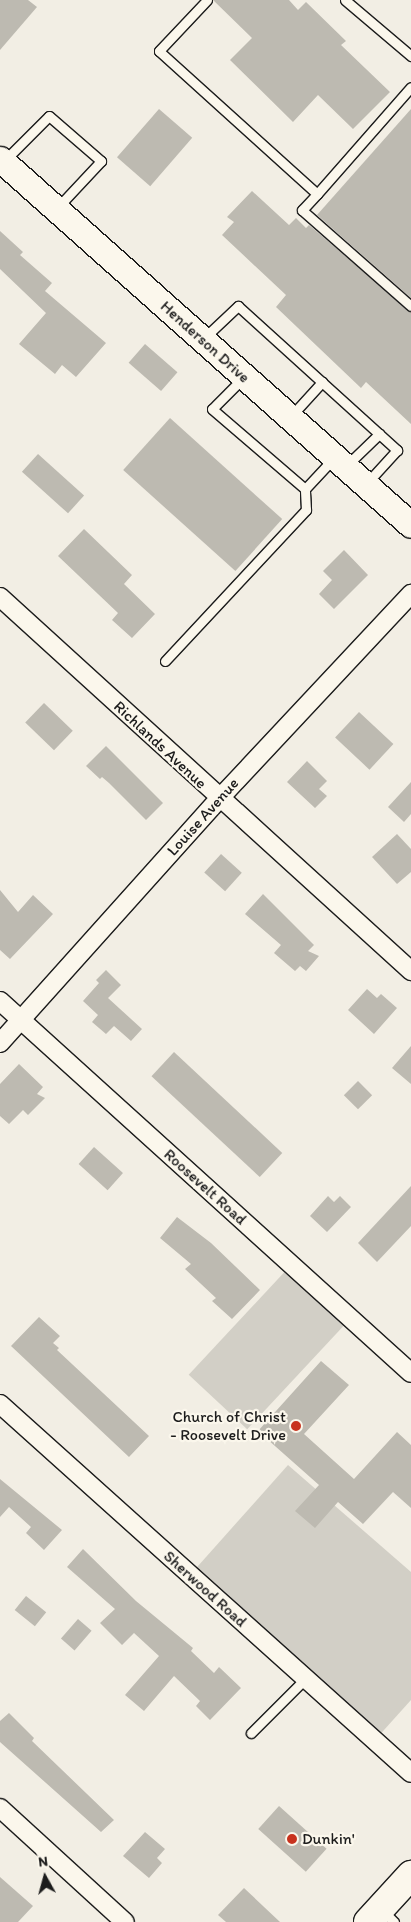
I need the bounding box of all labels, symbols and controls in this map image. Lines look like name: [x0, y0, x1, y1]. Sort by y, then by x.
street label: Henderson Drive: [156, 297, 254, 387]
street label: Richlands Avenue: [109, 697, 211, 793]
street label: Louise Avenue: [163, 774, 243, 860]
street label: Roosevelt Road: [160, 1145, 250, 1229]
place label: Church of Christ - Roosevelt Drive: [170, 1407, 286, 1445]
marker: Church of Christ - Roosevelt Drive: [290, 1420, 302, 1432]
street label: Sherwood Road: [159, 1547, 251, 1631]
place label: Dunkin': [302, 1829, 355, 1849]
marker: Dunkin': [286, 1833, 298, 1845]
north arrow: [20, 1852, 70, 1902]
text: N: [37, 1853, 49, 1871]

